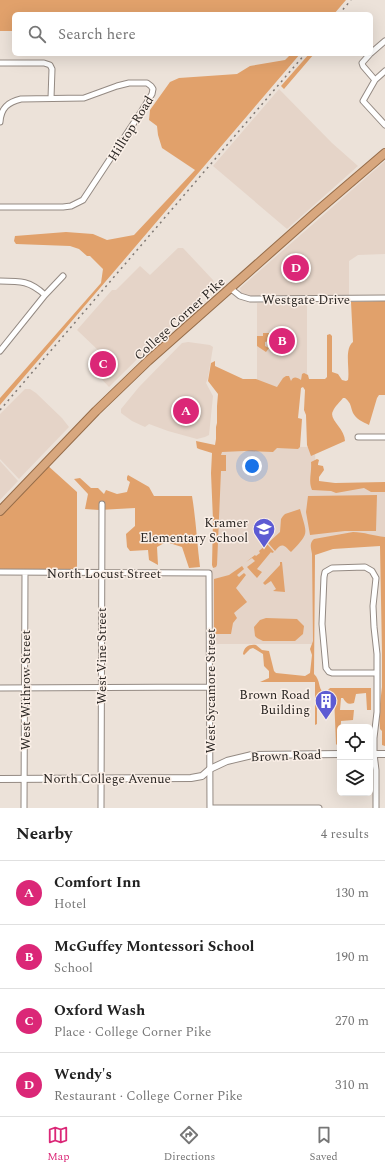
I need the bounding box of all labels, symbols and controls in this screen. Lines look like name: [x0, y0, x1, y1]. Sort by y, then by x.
search box: [12, 12, 373, 56]
icon: search: [26, 23, 48, 45]
text: Search here: [58, 23, 136, 46]
street label: Hilltop Road: [103, 92, 159, 165]
pin: D: [283, 253, 309, 283]
street label: College Corner Pike: [130, 272, 230, 365]
street label: Westgate Drive: [262, 290, 350, 310]
pin: B: [269, 326, 295, 356]
pin: C: [90, 349, 116, 379]
pin: A: [173, 396, 199, 426]
your location: [242, 456, 262, 476]
place label: Kramer Elementary School: [140, 513, 248, 548]
school or university icon: Kramer Elementary School: [251, 516, 277, 549]
street label: North Locust Street: [47, 564, 162, 584]
street label: West Vine Street: [92, 607, 112, 705]
street label: West Sycamore Street: [201, 628, 221, 754]
street label: West Withrow Street: [16, 629, 36, 750]
place label: Brown Road Building: [239, 685, 310, 720]
building icon: Brown Road Building: [313, 688, 339, 721]
map controls: [337, 724, 373, 796]
button: locate: [337, 724, 373, 760]
street label: Brown Road: [250, 745, 322, 767]
button: layers: [337, 760, 373, 796]
street label: North College Avenue: [43, 769, 171, 789]
text: Nearby: [16, 821, 72, 847]
text: 4 results: [321, 824, 369, 844]
text: Comfort Inn: [54, 871, 141, 894]
text: A: [24, 883, 34, 903]
text: 130 m: [335, 883, 369, 903]
text: Hotel: [54, 894, 86, 914]
text: McGuffey Montessori School: [54, 935, 254, 958]
text: B: [24, 947, 34, 967]
text: 190 m: [335, 947, 369, 967]
text: School: [54, 958, 93, 978]
text: Oxford Wash: [54, 999, 145, 1022]
text: C: [24, 1011, 34, 1031]
text: 270 m: [335, 1011, 369, 1031]
text: Place · College Corner Pike: [54, 1022, 211, 1042]
text: Wendy's: [54, 1063, 112, 1086]
text: D: [24, 1075, 34, 1095]
text: 310 m: [335, 1075, 369, 1095]
text: Restaurant · College Corner Pike: [54, 1086, 243, 1106]
tab: Map: [47, 1124, 69, 1165]
tab: Directions: [164, 1124, 215, 1165]
tab: Saved: [310, 1124, 338, 1165]

